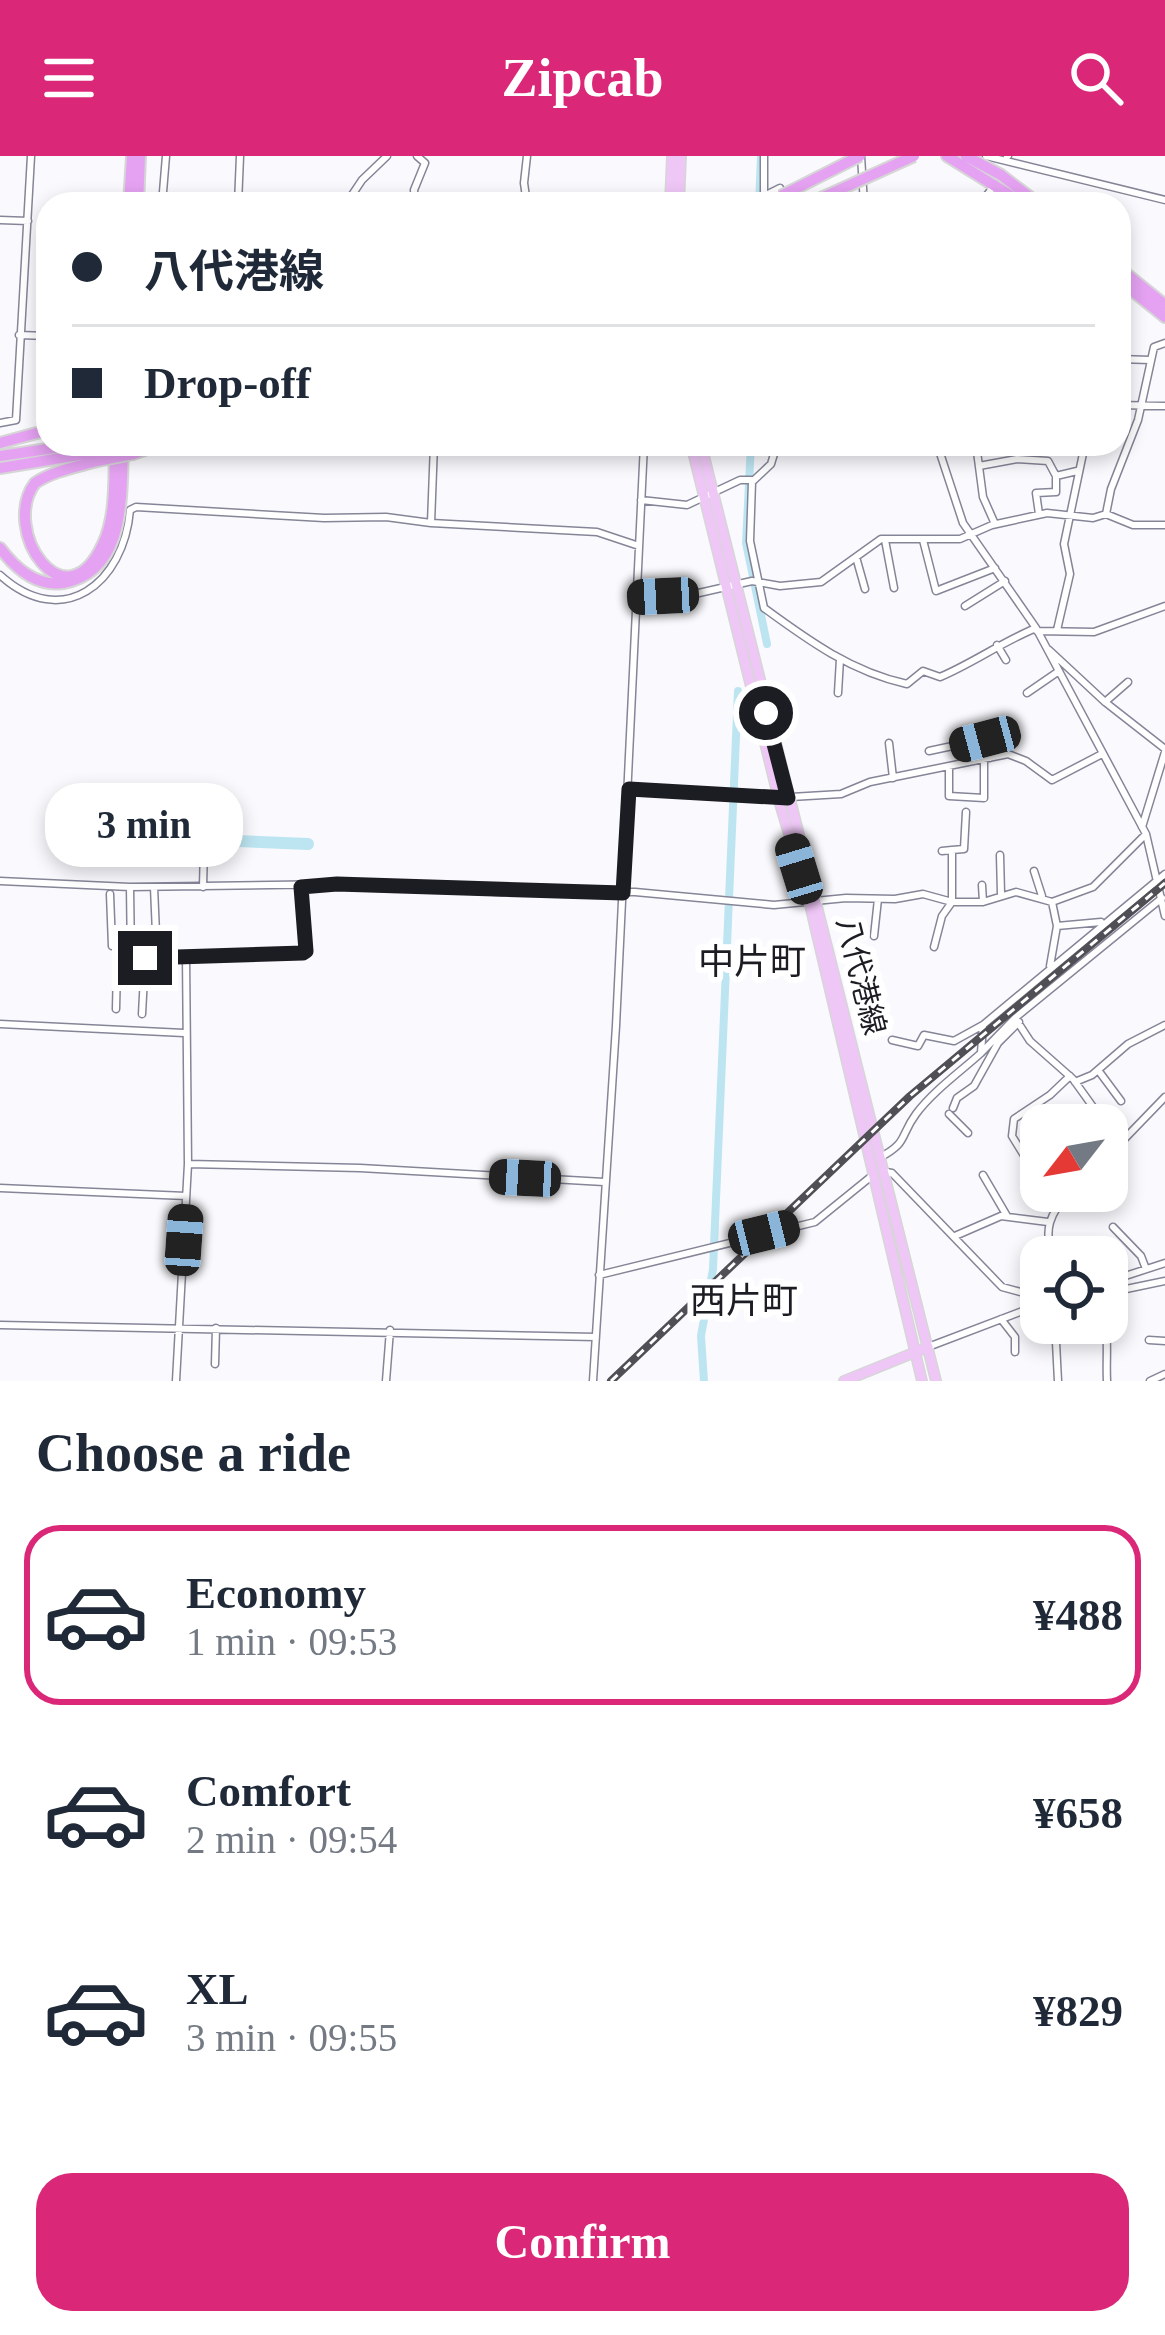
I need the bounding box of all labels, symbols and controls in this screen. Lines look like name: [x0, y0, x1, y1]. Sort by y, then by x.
icon: menu: [36, 45, 102, 111]
icon: search: [1063, 45, 1129, 111]
text: Zipcab: [501, 48, 664, 108]
text: 八代港線: [144, 247, 324, 297]
text: Drop-off: [144, 358, 311, 408]
car: [626, 576, 700, 616]
route start: [739, 686, 793, 740]
car: [946, 712, 1024, 766]
callout: 3 min: [46, 784, 244, 868]
text: 3 min: [97, 803, 191, 846]
car: [771, 829, 827, 909]
street label: 八代港線: [831, 914, 892, 1038]
route end: [118, 931, 172, 985]
district label: 中片町: [698, 942, 806, 982]
north arrow: [1020, 1104, 1128, 1212]
map controls: [1020, 1104, 1128, 1344]
car: [488, 1158, 562, 1198]
car: [164, 1203, 204, 1277]
car: [725, 1207, 803, 1259]
button: locate: [1020, 1236, 1128, 1344]
district label: 西片町: [690, 1281, 798, 1321]
text: Choose a ride: [36, 1423, 351, 1483]
icon: car: [42, 1561, 150, 1669]
text: Economy: [186, 1568, 366, 1618]
text: ¥488: [1033, 1590, 1123, 1640]
text: 1 min · 09:53: [186, 1620, 397, 1663]
icon: car: [42, 1759, 150, 1867]
text: Comfort: [186, 1766, 351, 1816]
text: ¥658: [1033, 1788, 1123, 1838]
text: 2 min · 09:54: [186, 1818, 397, 1861]
icon: car: [42, 1957, 150, 2065]
text: XL: [186, 1964, 249, 2014]
text: ¥829: [1033, 1986, 1123, 2036]
text: 3 min · 09:55: [186, 2016, 397, 2059]
button: Confirm: [36, 2173, 1129, 2311]

